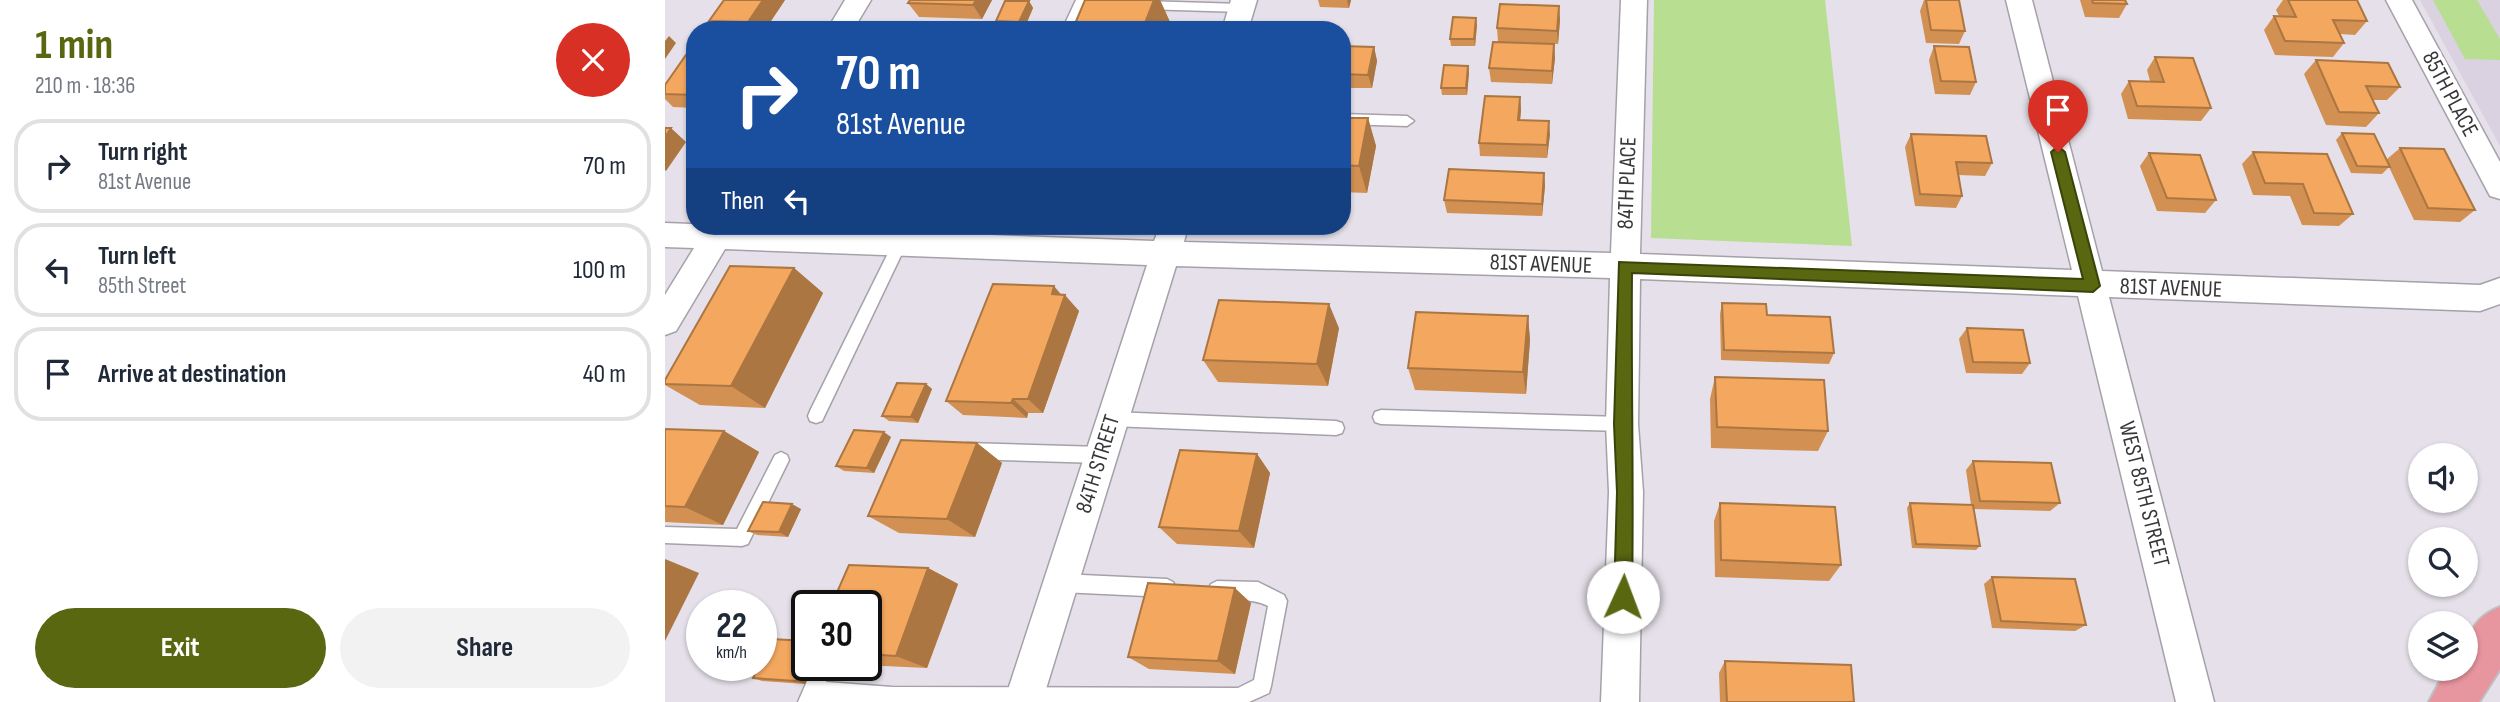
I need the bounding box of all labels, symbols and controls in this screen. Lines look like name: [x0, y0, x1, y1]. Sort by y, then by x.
text: 1 min: [35, 20, 113, 71]
button: close: [556, 23, 630, 97]
text: 70 m: [836, 45, 921, 104]
street label: 85TH PLACE: [2416, 46, 2484, 142]
icon: right: [721, 49, 812, 140]
text: 210 m · 18:36: [35, 72, 135, 100]
pin: [2028, 80, 2088, 152]
icon: arrive: [2039, 91, 2077, 129]
text: 81st Avenue: [836, 105, 966, 144]
street label: 84TH PLACE: [1611, 136, 1643, 230]
text: Turn right: [98, 137, 187, 168]
icon: right: [39, 147, 77, 185]
text: 70 m: [583, 151, 626, 182]
text: 81st Avenue: [98, 168, 191, 196]
icon: left: [778, 182, 816, 220]
text: Then: [721, 186, 764, 217]
text: Turn left: [98, 241, 176, 272]
street label: 81ST AVENUE: [1489, 248, 1593, 280]
icon: left: [39, 251, 77, 289]
text: 100 m: [573, 255, 626, 286]
text: 85th Street: [98, 272, 186, 300]
street label: 81ST AVENUE: [2119, 272, 2223, 304]
icon: arrive: [39, 355, 77, 393]
text: Arrive at destination: [98, 359, 286, 390]
text: 40 m: [583, 359, 626, 390]
street label: 84TH STREET: [1070, 411, 1126, 517]
street label: WEST 85TH STREET: [2112, 418, 2176, 570]
map controls: [2408, 443, 2478, 681]
button: sound: [2408, 443, 2478, 513]
button: search: [2408, 527, 2478, 597]
position arrow: [1586, 560, 1660, 634]
speed limit sign: 30: [791, 590, 882, 681]
text: 22: [716, 605, 747, 648]
button: Exit: [35, 608, 326, 688]
button: Share: [340, 608, 630, 688]
button: layers: [2408, 611, 2478, 681]
text: km/h: [716, 642, 747, 663]

